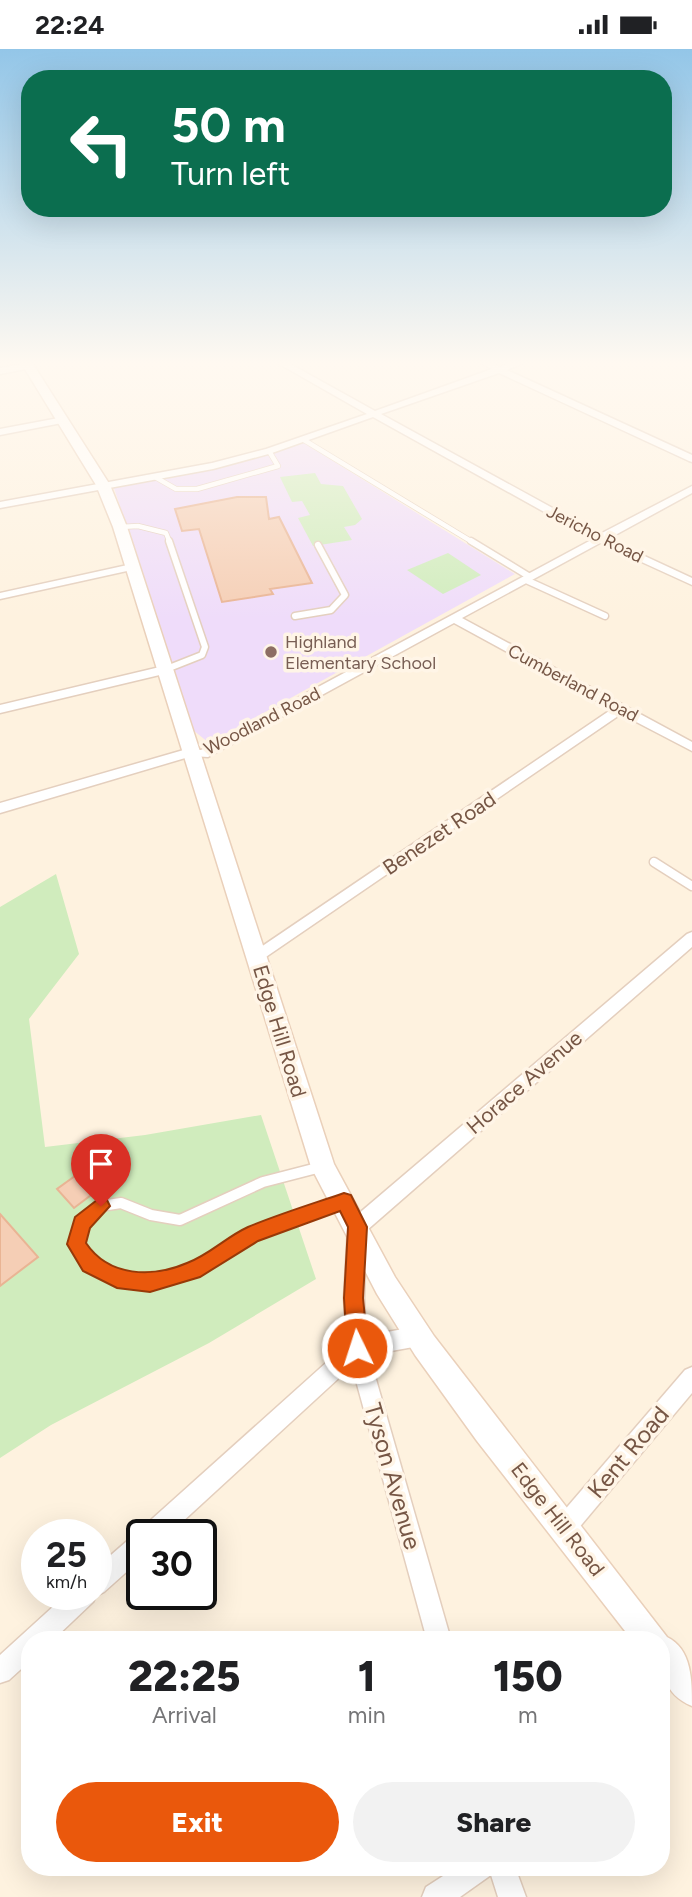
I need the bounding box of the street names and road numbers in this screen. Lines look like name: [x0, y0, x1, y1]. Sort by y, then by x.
street label: Jericho Road: [543, 500, 647, 568]
street label: Cumberland Road: [504, 639, 642, 727]
street label: Woodland Road: [200, 682, 324, 760]
street label: Benezet Road: [378, 786, 500, 880]
street label: Edge Hill Road: [248, 962, 312, 1100]
street label: Horace Avenue: [461, 1025, 587, 1139]
street label: Tyson Avenue: [358, 1399, 428, 1553]
street label: Kent Road: [581, 1400, 675, 1504]
street label: Edge Hill Road: [506, 1457, 610, 1581]

